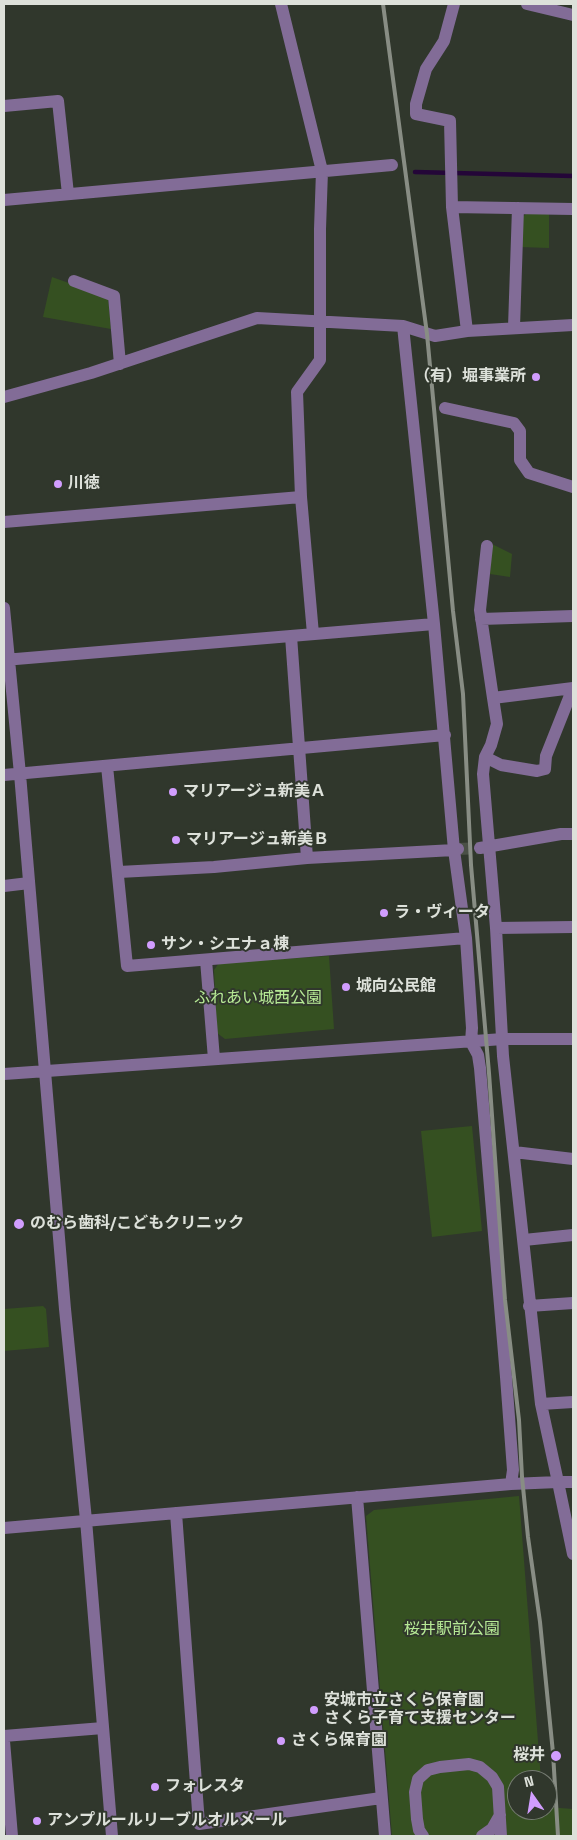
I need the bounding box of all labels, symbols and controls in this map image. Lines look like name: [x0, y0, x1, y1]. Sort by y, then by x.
place label: （有）堀事業所: [414, 367, 526, 387]
marker: （有）堀事業所: [530, 371, 542, 383]
place label: 川徳: [68, 474, 100, 494]
marker: 川徳: [52, 478, 64, 490]
place label: マリアージュ新美Ａ: [183, 782, 326, 802]
marker: マリアージュ新美Ａ: [167, 786, 179, 798]
place label: マリアージュ新美Ｂ: [186, 830, 329, 850]
marker: マリアージュ新美Ｂ: [170, 834, 182, 846]
place label: ラ・ヴィータ: [394, 903, 490, 923]
marker: ラ・ヴィータ: [378, 907, 390, 919]
place label: サン・シエナａ棟: [161, 935, 289, 955]
marker: サン・シエナａ棟: [145, 939, 157, 951]
place label: 城向公民館: [356, 977, 436, 997]
marker: 城向公民館: [340, 981, 352, 993]
park label: ふれあい城西公園: [194, 989, 322, 1009]
place label: のむら歯科/こどもクリニック: [30, 1214, 244, 1234]
marker: のむら歯科/こどもクリニック: [12, 1217, 26, 1231]
park label: 桜井駅前公園: [404, 1620, 500, 1640]
place label: 安城市立さくら保育園 さくら子育て支援センター: [324, 1691, 516, 1729]
marker: 安城市立さくら保育園 さくら子育て支援センター: [308, 1704, 320, 1716]
place label: さくら保育園: [291, 1731, 387, 1751]
marker: さくら保育園: [275, 1735, 287, 1747]
place label: 桜井: [513, 1746, 545, 1766]
marker: 桜井: [549, 1749, 563, 1763]
north arrow: [507, 1770, 557, 1820]
text: N: [522, 1772, 535, 1791]
place label: フォレスタ: [165, 1777, 245, 1797]
marker: フォレスタ: [149, 1781, 161, 1793]
place label: アンプルールリーブルオルメール: [47, 1811, 287, 1831]
marker: アンプルールリーブルオルメール: [31, 1815, 43, 1827]

